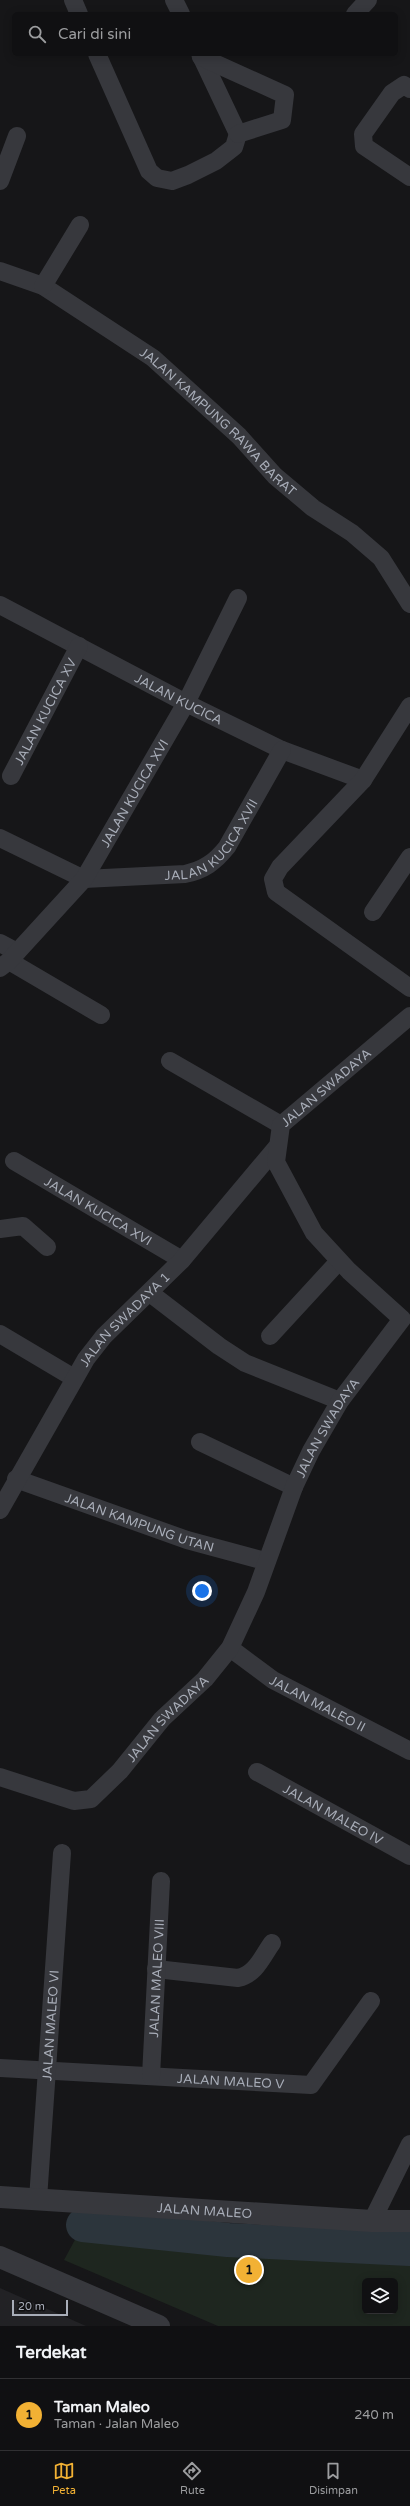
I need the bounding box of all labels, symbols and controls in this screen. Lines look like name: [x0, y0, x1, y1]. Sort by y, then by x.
search box: [12, 12, 398, 56]
icon: search: [26, 23, 48, 45]
text: Cari di sini: [58, 25, 131, 43]
street label: JALAN KAMPUNG RAWA BARAT: [137, 345, 299, 500]
street label: JALAN KUCICA XV: [11, 656, 80, 768]
street label: JALAN KUCICA: [132, 670, 225, 729]
street label: JALAN KUCICA XVI: [97, 737, 172, 850]
street label: JALAN KUCICA XVII: [164, 796, 262, 884]
street label: JALAN SWADAYA: [278, 1045, 375, 1131]
street label: JALAN KUCICA XVI: [41, 1174, 155, 1249]
street label: JALAN SWADAYA 1: [76, 1269, 174, 1370]
street label: JALAN SWADAYA: [293, 1375, 364, 1481]
street label: JALAN KAMPUNG UTAN: [63, 1490, 216, 1556]
your location: [192, 1581, 212, 1601]
street label: JALAN SWADAYA: [123, 1672, 213, 1766]
street label: JALAN MALEO II: [267, 1673, 368, 1736]
street label: JALAN MALEO IV: [280, 1781, 385, 1849]
street label: JALAN MALEO VIII: [146, 1919, 168, 2038]
street label: JALAN MALEO VI: [39, 1969, 63, 2082]
street label: JALAN MALEO V: [176, 2071, 285, 2093]
street label: JALAN MALEO: [157, 2200, 252, 2222]
pin: 1: [236, 2255, 262, 2285]
map controls: [362, 2278, 398, 2314]
button: layers: [362, 2278, 398, 2314]
scale bar: [12, 2298, 68, 2317]
text: 20 m: [18, 2300, 45, 2313]
text: Terdekat: [16, 2342, 86, 2363]
text: Taman Maleo: [54, 2398, 150, 2416]
text: 1: [25, 2407, 33, 2423]
text: 240 m: [354, 2407, 394, 2423]
text: Taman · Jalan Maleo: [54, 2416, 179, 2432]
tab: Peta: [52, 2460, 76, 2497]
tab: Rute: [180, 2460, 205, 2497]
tab: Disimpan: [309, 2460, 358, 2497]

